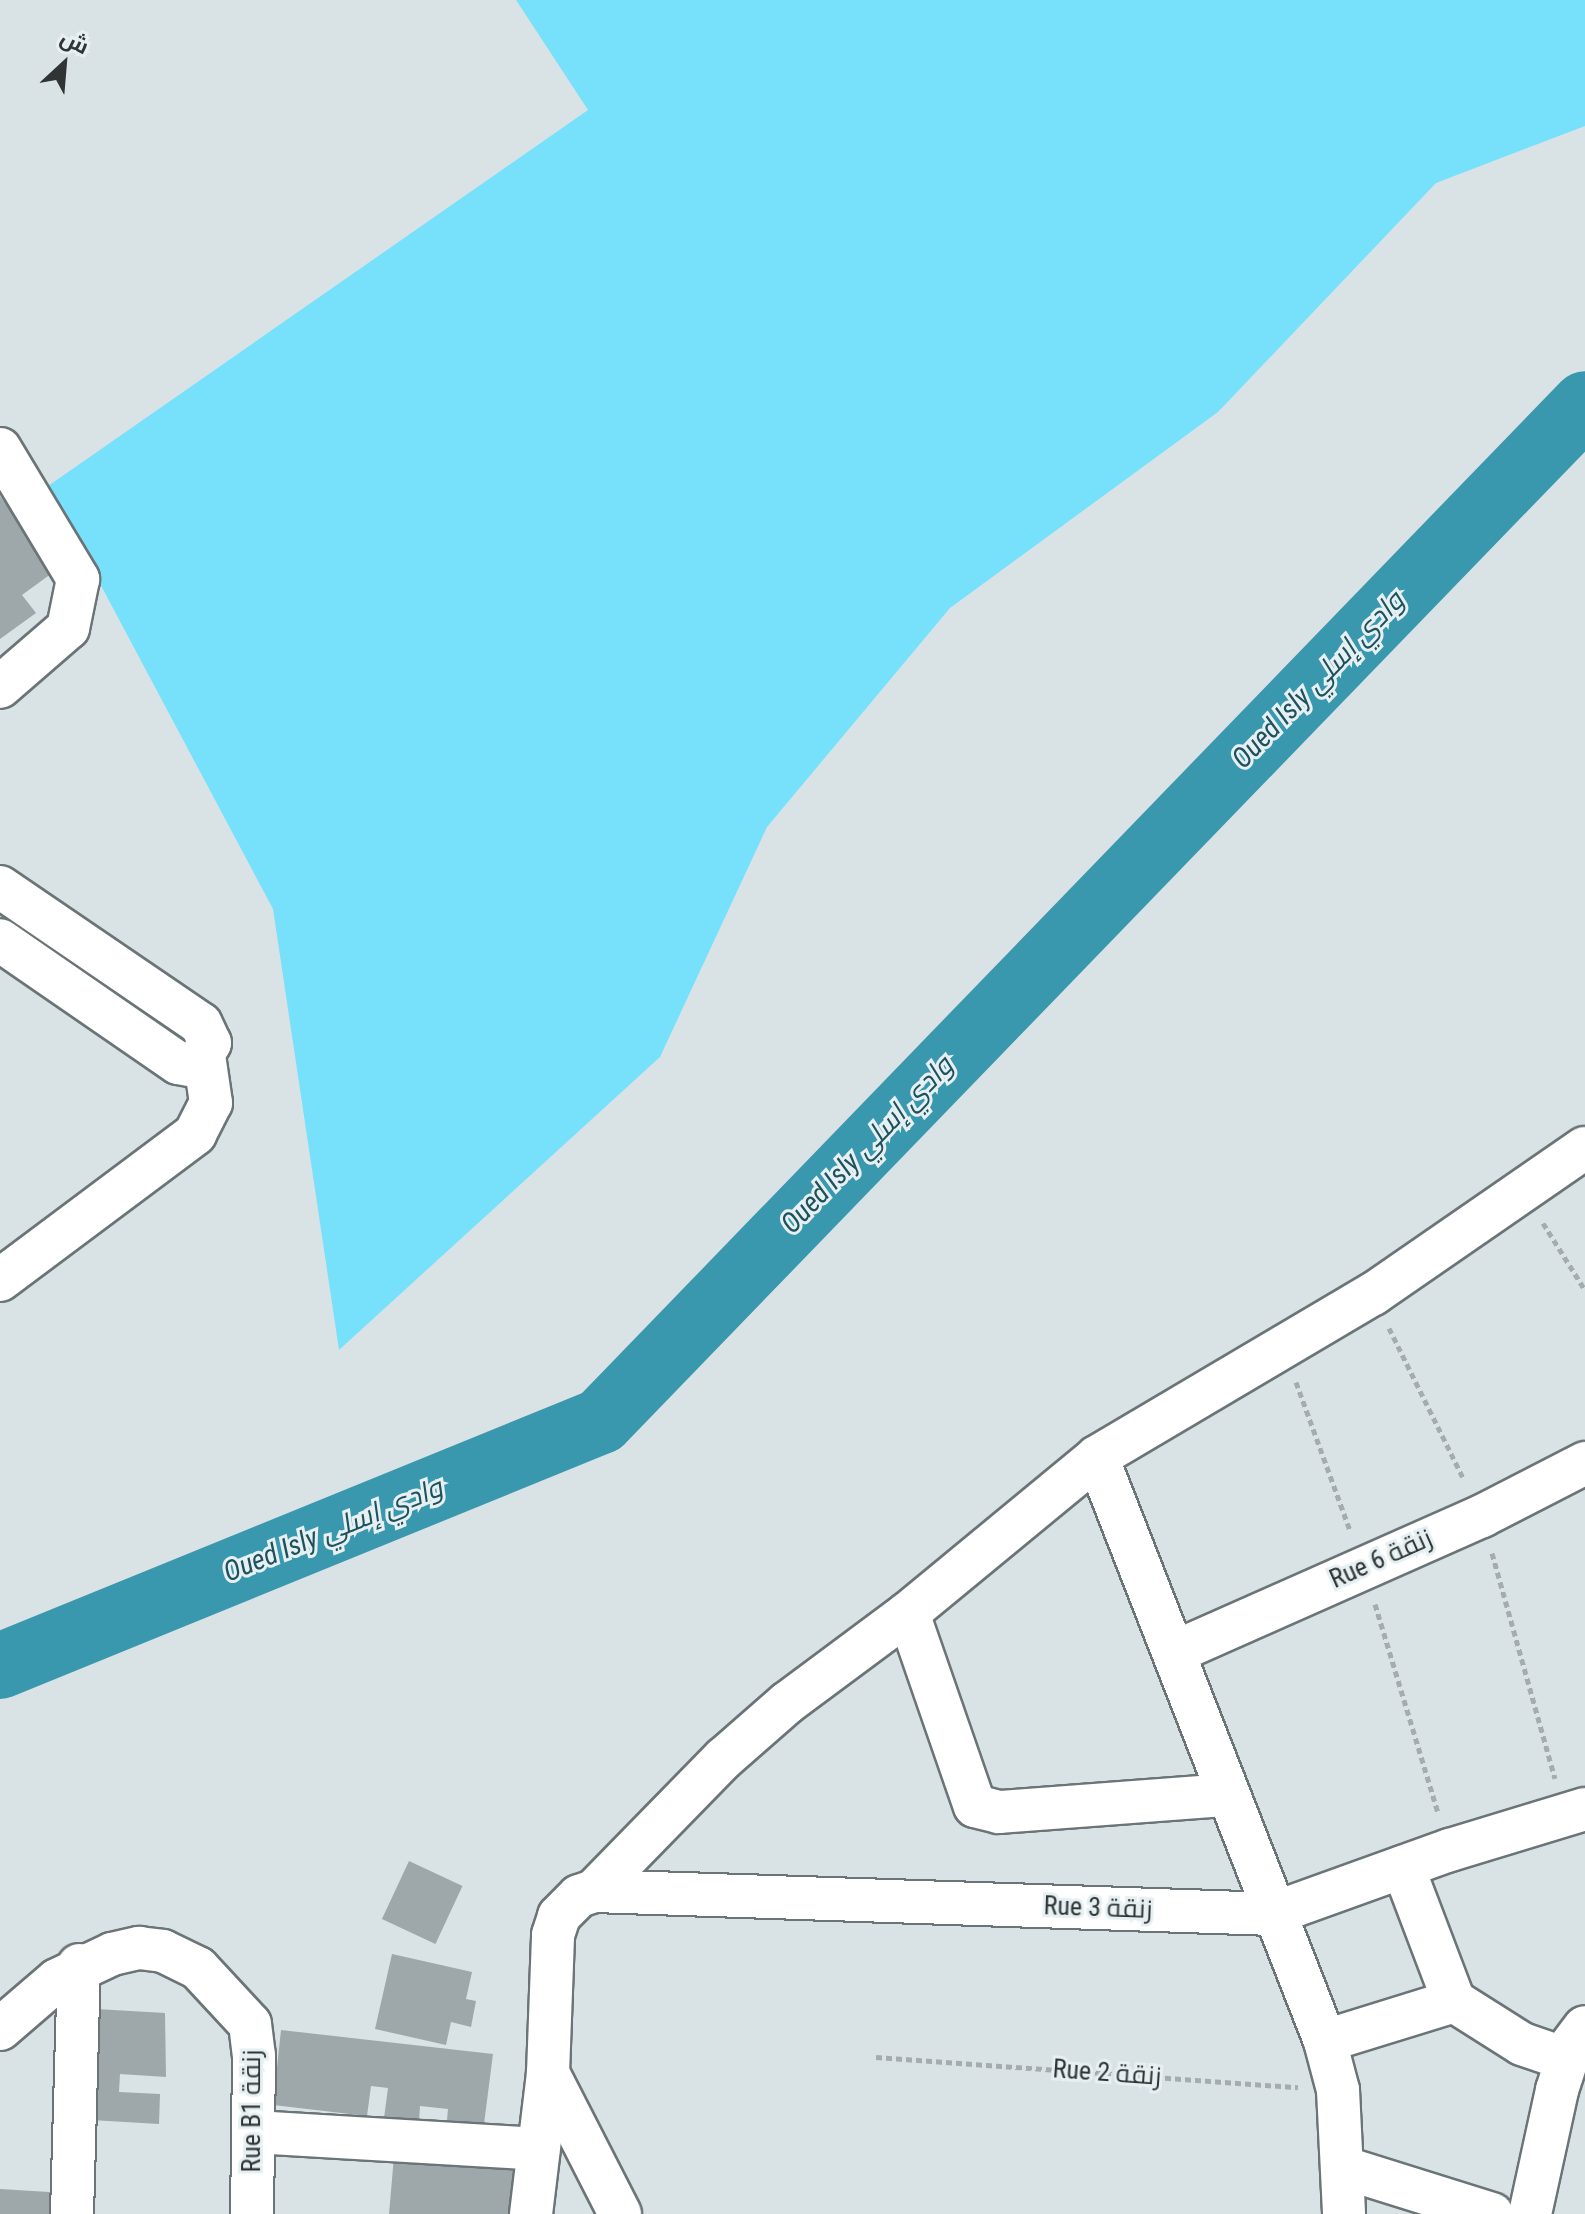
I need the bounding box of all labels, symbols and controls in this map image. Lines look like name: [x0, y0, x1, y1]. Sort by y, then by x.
north arrow: [24, 24, 104, 104]
text: ش: [57, 25, 93, 59]
water label: Oued Isly وادي إسلي: [1225, 585, 1411, 775]
water label: Oued Isly وادي إسلي: [774, 1050, 960, 1240]
water label: Oued Isly وادي إسلي: [219, 1471, 447, 1589]
street label: Rue 6 زنقة: [1325, 1523, 1437, 1595]
street label: Rue 3 زنقة: [1043, 1891, 1153, 1925]
street label: Rue B1 زنقة: [236, 2050, 268, 2172]
street label: Rue 2 زنقة: [1052, 2054, 1162, 2092]

